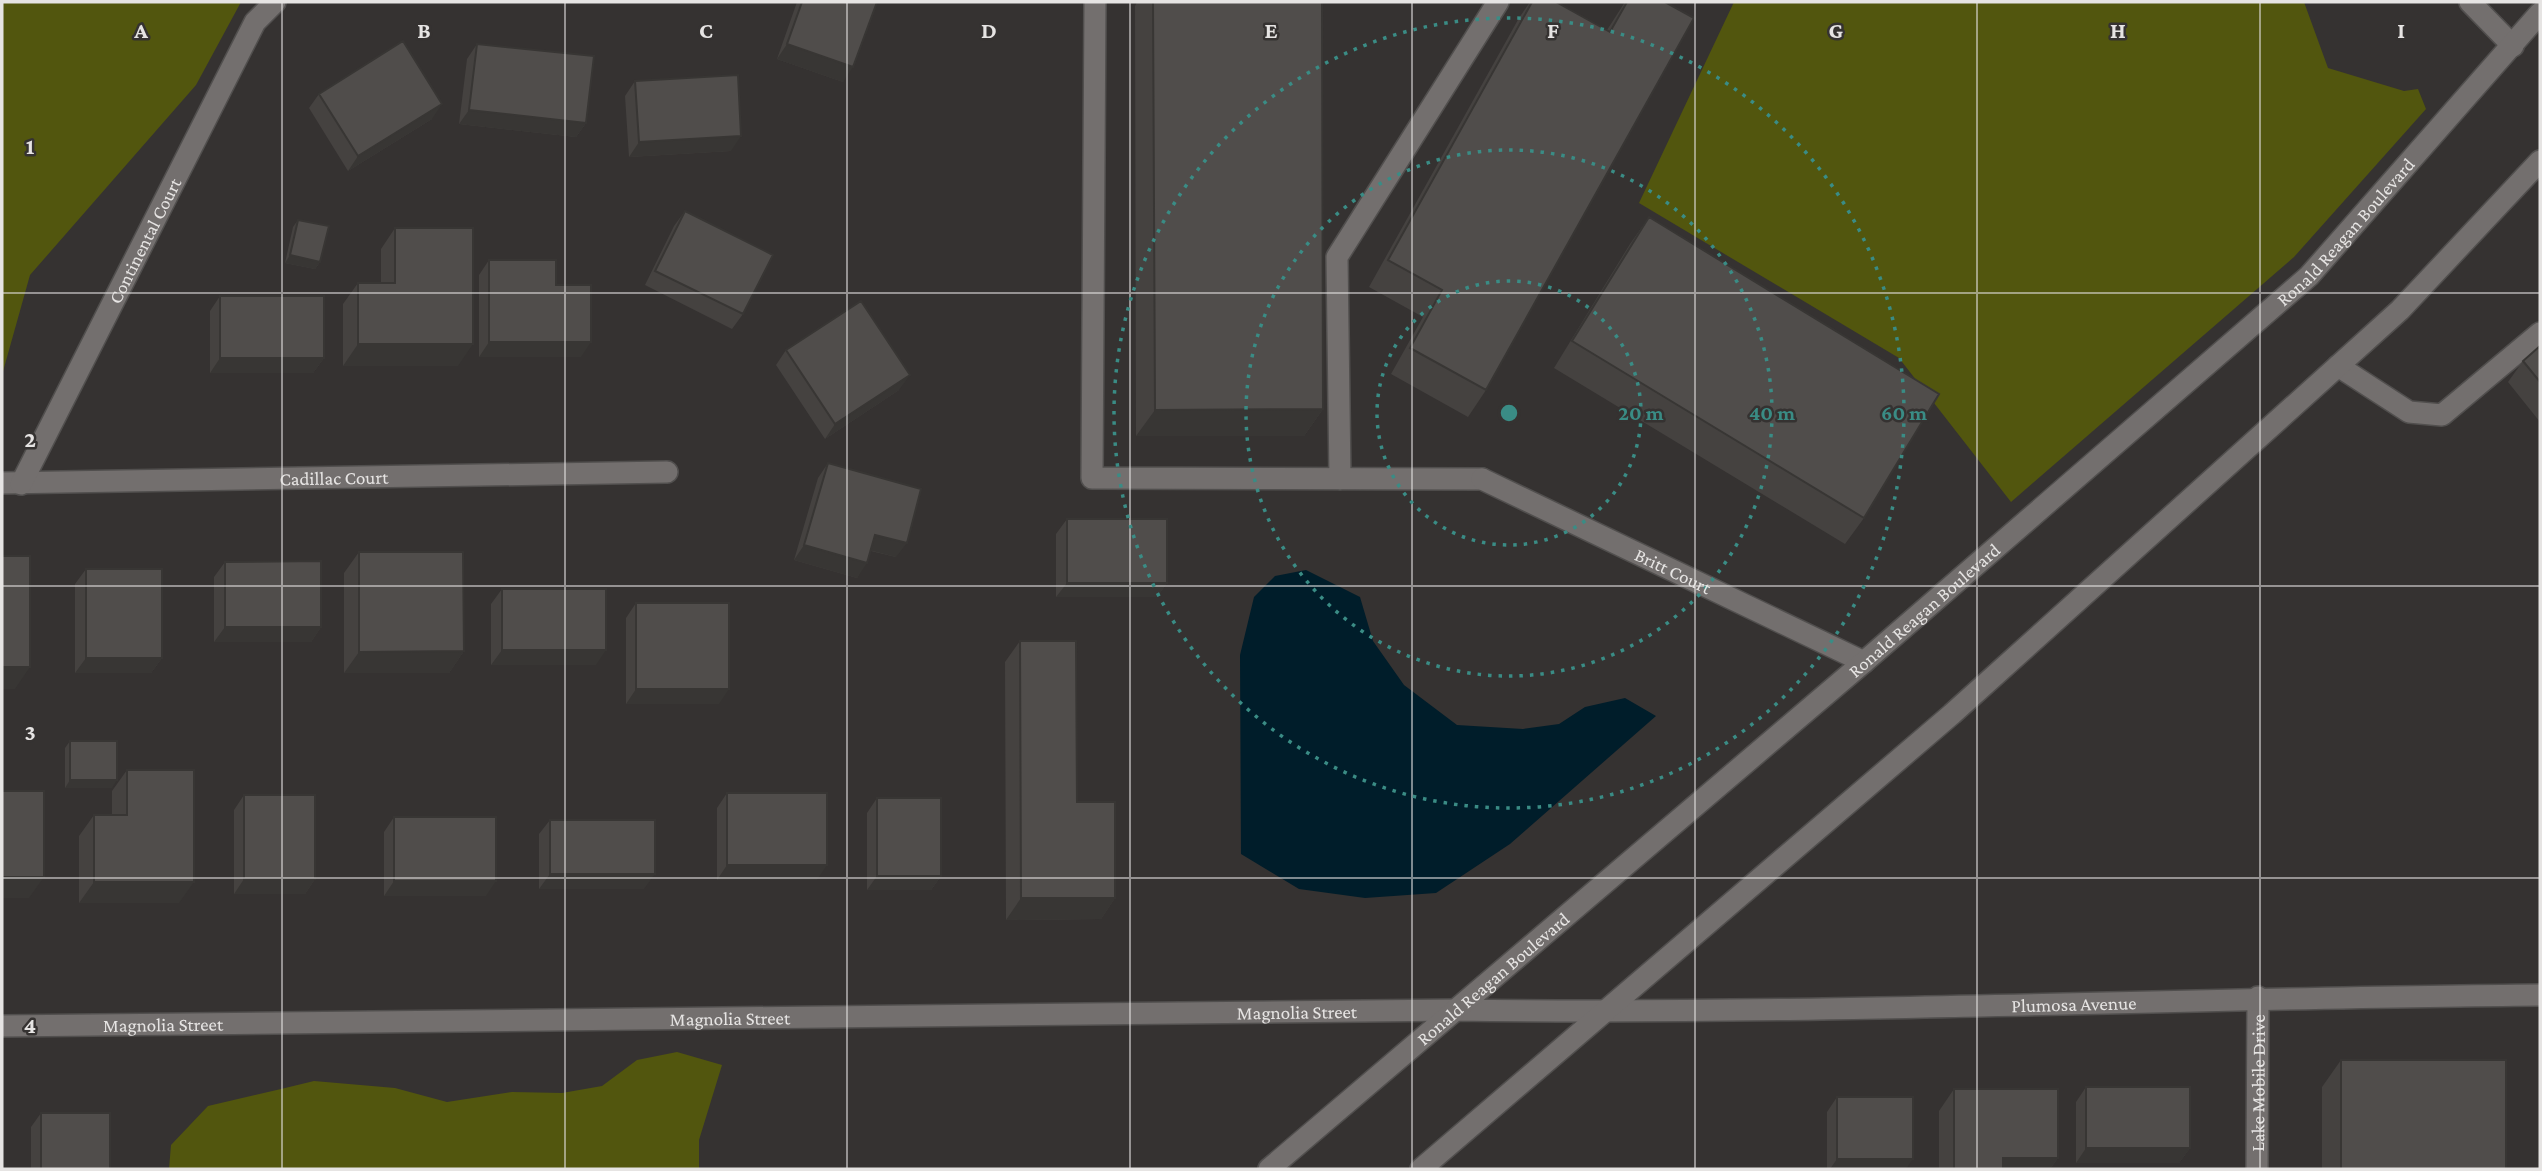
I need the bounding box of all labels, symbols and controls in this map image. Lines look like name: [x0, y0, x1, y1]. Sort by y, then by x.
text: A: [133, 17, 148, 43]
text: B: [417, 17, 431, 43]
text: C: [699, 17, 713, 43]
text: D: [981, 17, 997, 43]
text: E: [1264, 17, 1278, 43]
text: F: [1547, 17, 1559, 43]
text: G: [1829, 17, 1844, 43]
text: H: [2110, 17, 2126, 43]
text: I: [2397, 17, 2405, 43]
text: 1: [26, 133, 35, 159]
street label: Ronald Reagan Boulevard: [2273, 154, 2419, 310]
street label: Continental Court: [104, 174, 186, 307]
centre of rings: [1497, 401, 1521, 425]
text: 20 m: [1618, 401, 1664, 425]
text: 40 m: [1749, 401, 1795, 425]
text: 60 m: [1881, 401, 1927, 425]
text: 2: [24, 426, 36, 452]
street label: Cadillac Court: [279, 467, 389, 489]
street label: Ronald Reagan Boulevard: [1844, 539, 2004, 682]
street label: Britt Court: [1631, 544, 1715, 599]
text: 3: [24, 719, 36, 745]
street label: Ronald Reagan Boulevard: [1413, 908, 1574, 1049]
street label: Plumosa Avenue: [2011, 992, 2137, 1016]
street label: Magnolia Street: [1237, 1001, 1358, 1023]
street label: Magnolia Street: [670, 1007, 791, 1030]
text: 4: [24, 1012, 36, 1038]
street label: Magnolia Street: [103, 1014, 224, 1036]
street label: Lake Mobile Drive: [2247, 1014, 2269, 1152]

